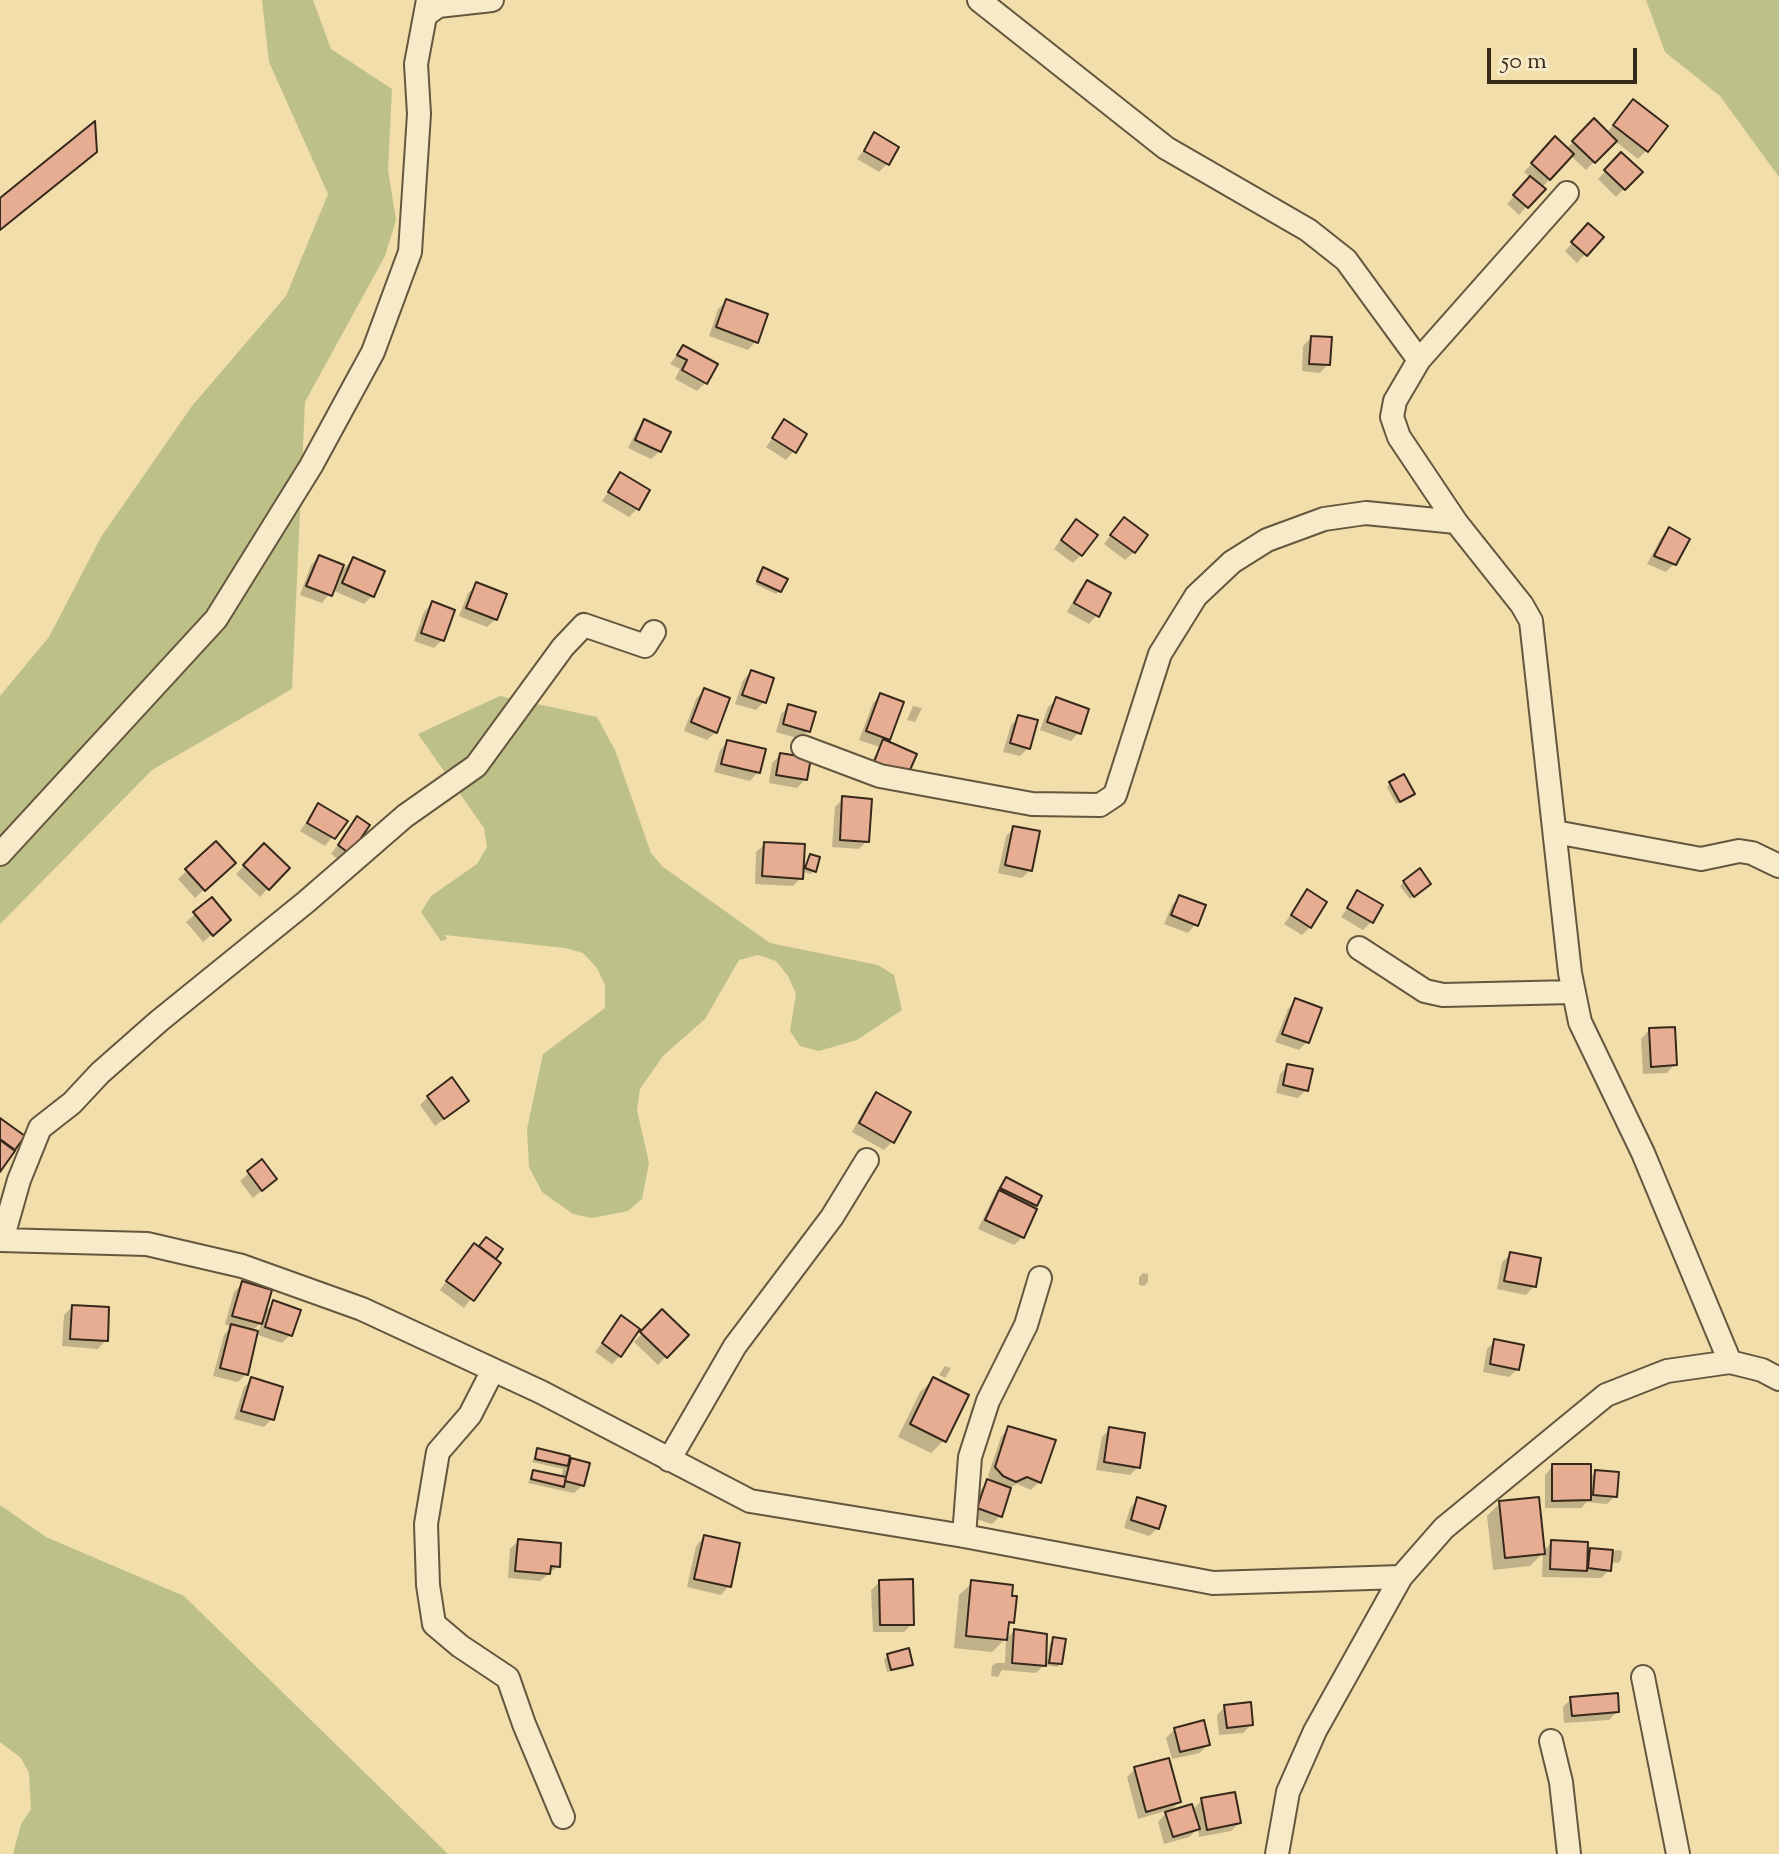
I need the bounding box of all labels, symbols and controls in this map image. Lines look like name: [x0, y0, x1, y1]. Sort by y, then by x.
scale bar: [1491, 32, 1641, 82]
text: 50 m: [1501, 45, 1547, 79]

